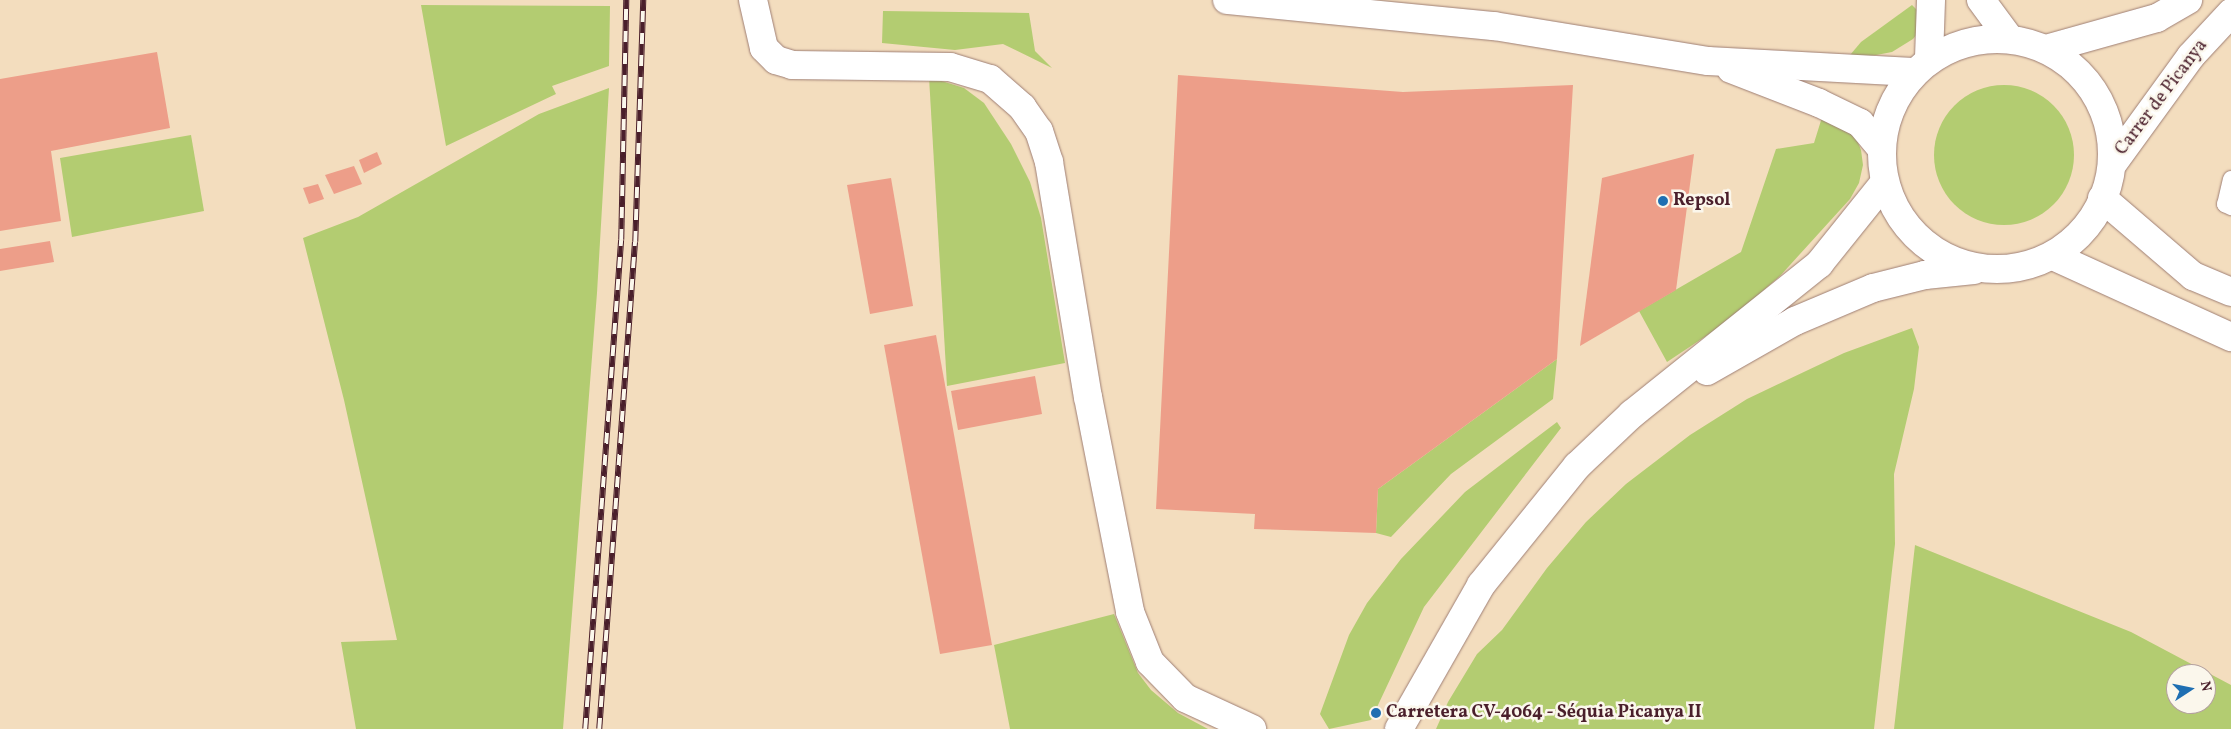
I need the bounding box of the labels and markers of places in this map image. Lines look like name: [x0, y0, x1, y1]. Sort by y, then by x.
place label: Repsol: [1673, 190, 1730, 212]
marker: Repsol: [1657, 195, 1669, 207]
place label: Carretera CV-4064 - Séquia Picanya II: [1386, 702, 1702, 724]
marker: Carretera CV-4064 - Séquia Picanya II: [1370, 707, 1382, 719]

